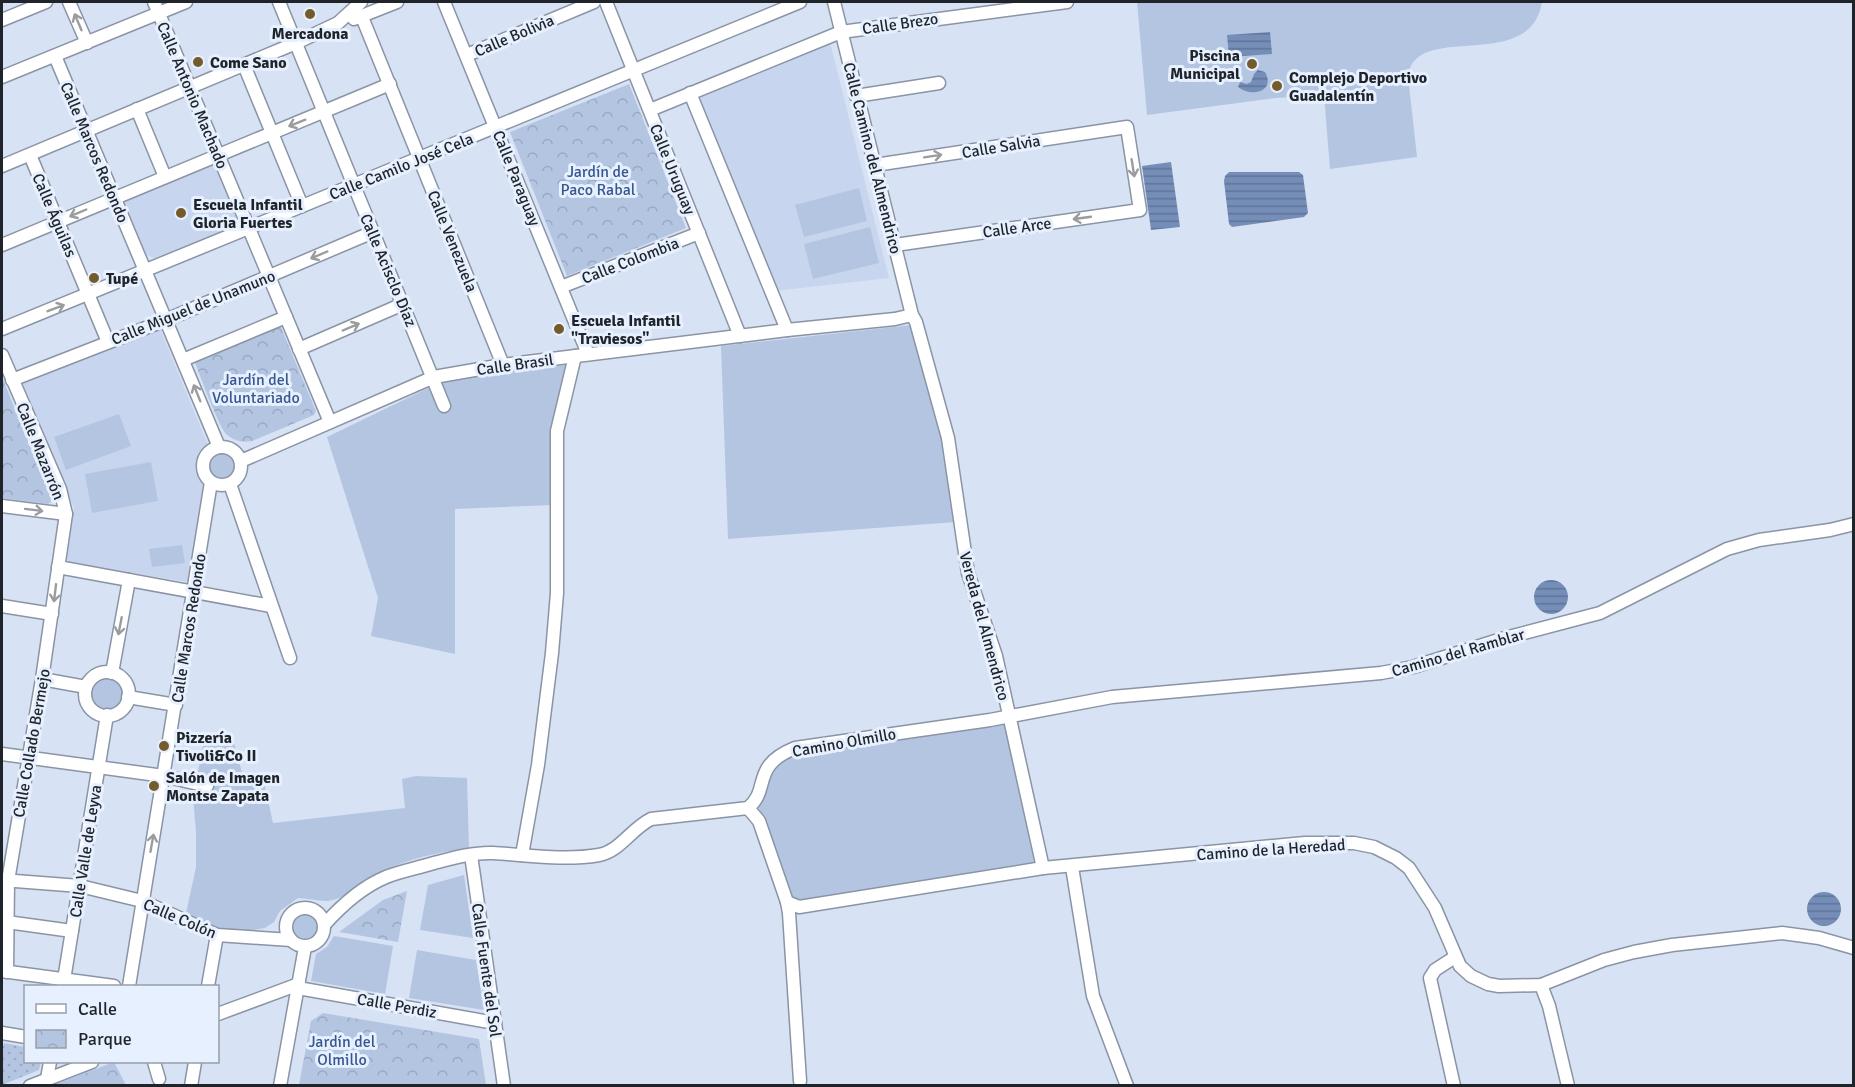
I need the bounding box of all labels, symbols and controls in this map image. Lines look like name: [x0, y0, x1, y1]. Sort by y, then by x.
marker: Mercadona: [303, 7, 317, 21]
street label: Calle Brezo: [861, 9, 939, 39]
street label: Calle Bolivia: [472, 10, 557, 62]
one-way arrow: [72, 13, 83, 32]
street label: Calle Antonio Machado: [152, 19, 232, 172]
place label: Mercadona: [271, 24, 349, 44]
place label: Piscina Municipal: [1170, 46, 1240, 84]
place label: Come Sano: [210, 53, 287, 73]
marker: Come Sano: [191, 55, 205, 69]
marker: Piscina Municipal: [1245, 57, 1259, 71]
street label: Calle Camino del Almendrico: [839, 60, 906, 256]
place label: Complejo Deportivo Guadalentín: [1289, 68, 1427, 106]
street label: Calle Marcos Redondo: [55, 79, 133, 226]
marker: Complejo Deportivo Guadalentín: [1270, 79, 1284, 93]
one-way arrow: [288, 118, 306, 129]
street label: Calle Uruguay: [645, 121, 700, 218]
street label: Calle Paraguay: [488, 128, 545, 230]
street label: Calle Camilo José Cela: [326, 129, 476, 205]
street label: Calle Salvia: [960, 131, 1042, 163]
one-way arrow: [923, 150, 943, 161]
one-way arrow: [1128, 158, 1139, 178]
park label: Jardín de Paco Rabal: [561, 162, 636, 200]
street label: Calle Águilas: [27, 170, 81, 260]
street label: Calle Venezuela: [423, 188, 482, 295]
place label: Escuela Infantil Gloria Fuertes: [193, 195, 303, 233]
marker: Escuela Infantil Gloria Fuertes: [174, 206, 188, 220]
one-way arrow: [69, 208, 87, 219]
street label: Calle Acisclo Díaz: [355, 211, 421, 330]
one-way arrow: [1073, 212, 1092, 223]
street label: Calle Arce: [982, 213, 1053, 243]
street label: Calle Colombia: [579, 233, 682, 289]
one-way arrow: [310, 250, 328, 261]
street label: Calle Miguel de Unamuno: [108, 266, 278, 350]
place label: Tupé: [106, 269, 138, 289]
marker: Tupé: [87, 271, 101, 285]
one-way arrow: [46, 302, 65, 313]
place label: Escuela Infantil "Traviesos": [571, 311, 681, 349]
one-way arrow: [342, 320, 360, 331]
marker: Escuela Infantil "Traviesos": [552, 322, 566, 336]
street label: Calle Brasil: [475, 350, 555, 380]
park label: Jardín del Voluntariado: [212, 370, 300, 408]
one-way arrow: [191, 384, 202, 403]
street label: Calle Mazarrón: [11, 400, 69, 503]
one-way arrow: [23, 505, 43, 516]
street label: Vereda del Almendrico: [955, 550, 1014, 703]
street label: Calle Marcos Redondo: [167, 552, 211, 704]
one-way arrow: [49, 582, 60, 602]
one-way arrow: [114, 616, 125, 636]
street label: Camino del Ramblar: [1389, 624, 1527, 682]
street label: Calle Collado Bermejo: [9, 667, 55, 819]
street label: Camino Olmillo: [791, 724, 898, 762]
place label: Pizzería Tivoli&Co II: [176, 728, 257, 766]
marker: Pizzería Tivoli&Co II: [157, 739, 171, 753]
place label: Salón de Imagen Montse Zapata: [166, 768, 280, 806]
marker: Salón de Imagen Montse Zapata: [147, 779, 161, 793]
street label: Calle Valle de Leyva: [66, 783, 106, 919]
one-way arrow: [147, 834, 158, 854]
street label: Camino de la Heredad: [1196, 835, 1346, 865]
street label: Calle Colón: [140, 895, 219, 943]
street label: Calle Fuente del Sol: [467, 902, 505, 1039]
legend: [24, 985, 219, 1063]
street label: Calle Perdiz: [355, 989, 438, 1023]
text: Calle: [78, 998, 117, 1020]
text: Parque: [78, 1028, 132, 1050]
park label: Jardín del Olmillo: [309, 1032, 376, 1070]

